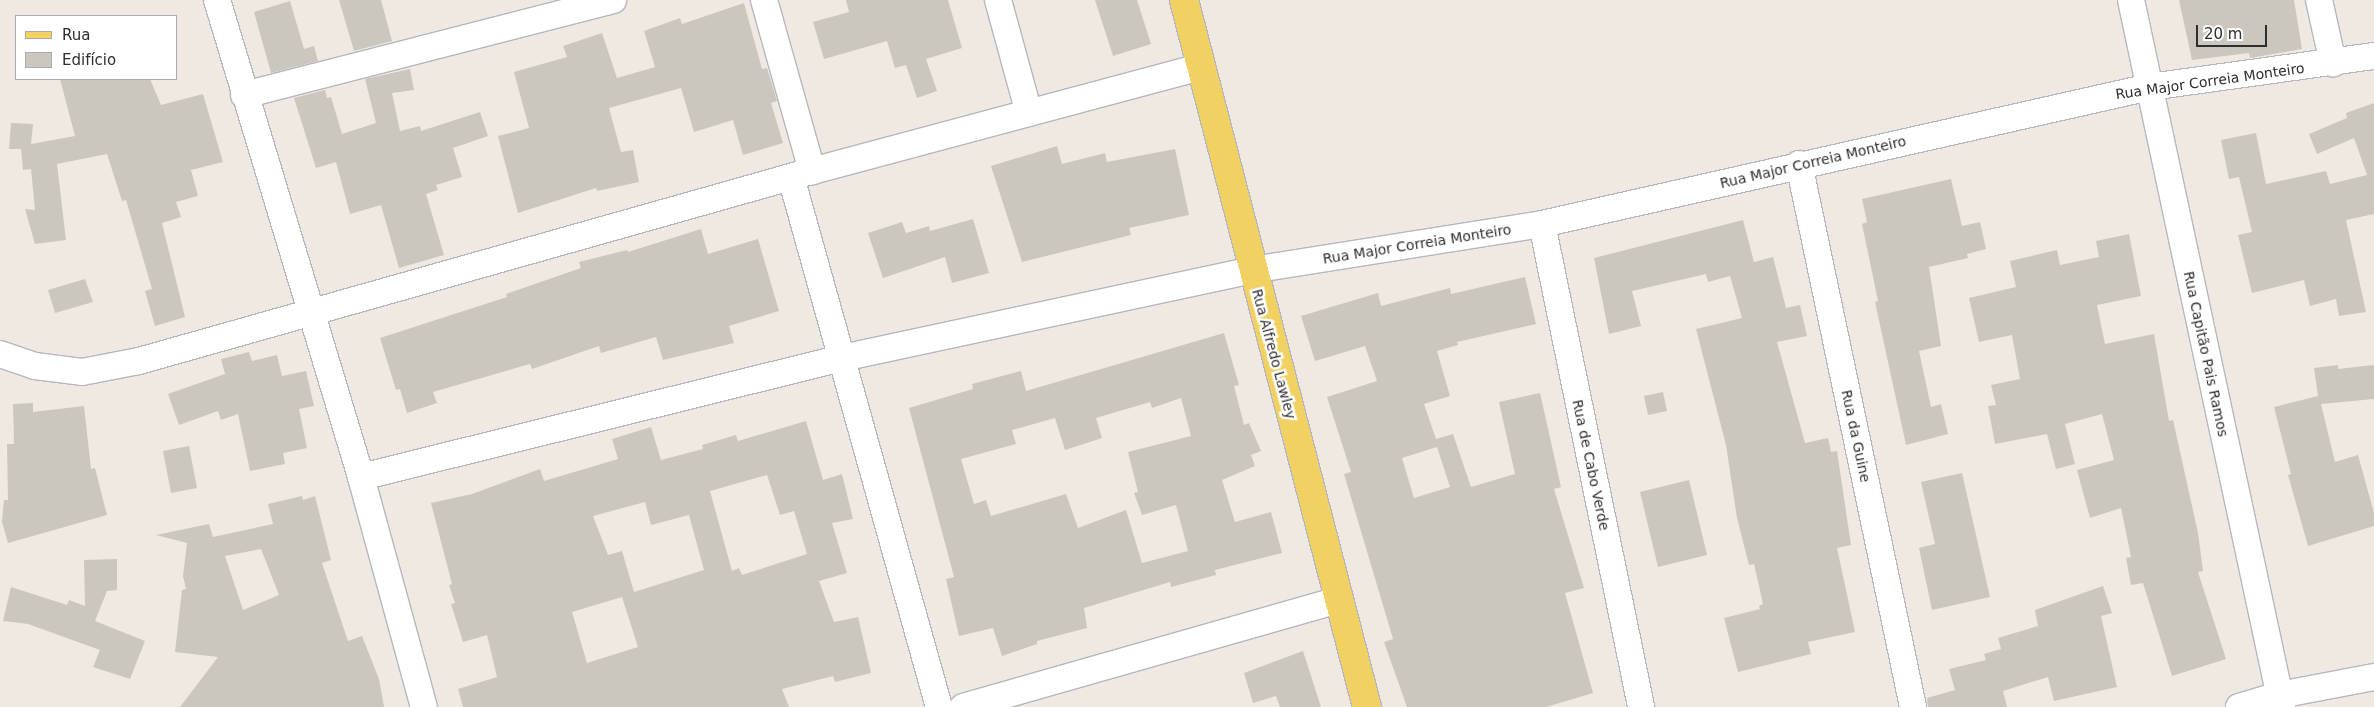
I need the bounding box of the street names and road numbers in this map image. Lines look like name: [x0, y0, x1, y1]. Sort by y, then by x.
street label: Rua Major Correia Monteiro: [2114, 59, 2306, 103]
street label: Rua Major Correia Monteiro: [1718, 132, 1908, 192]
street label: Rua Major Correia Monteiro: [1322, 221, 1512, 267]
street label: Rua Capitão Pais Ramos: [2180, 270, 2232, 438]
street label: Rua Alfredo Lawley: [1249, 287, 1299, 421]
street label: Rua da Guine: [1838, 388, 1874, 484]
street label: Rua de Cabo Verde: [1569, 398, 1613, 532]

